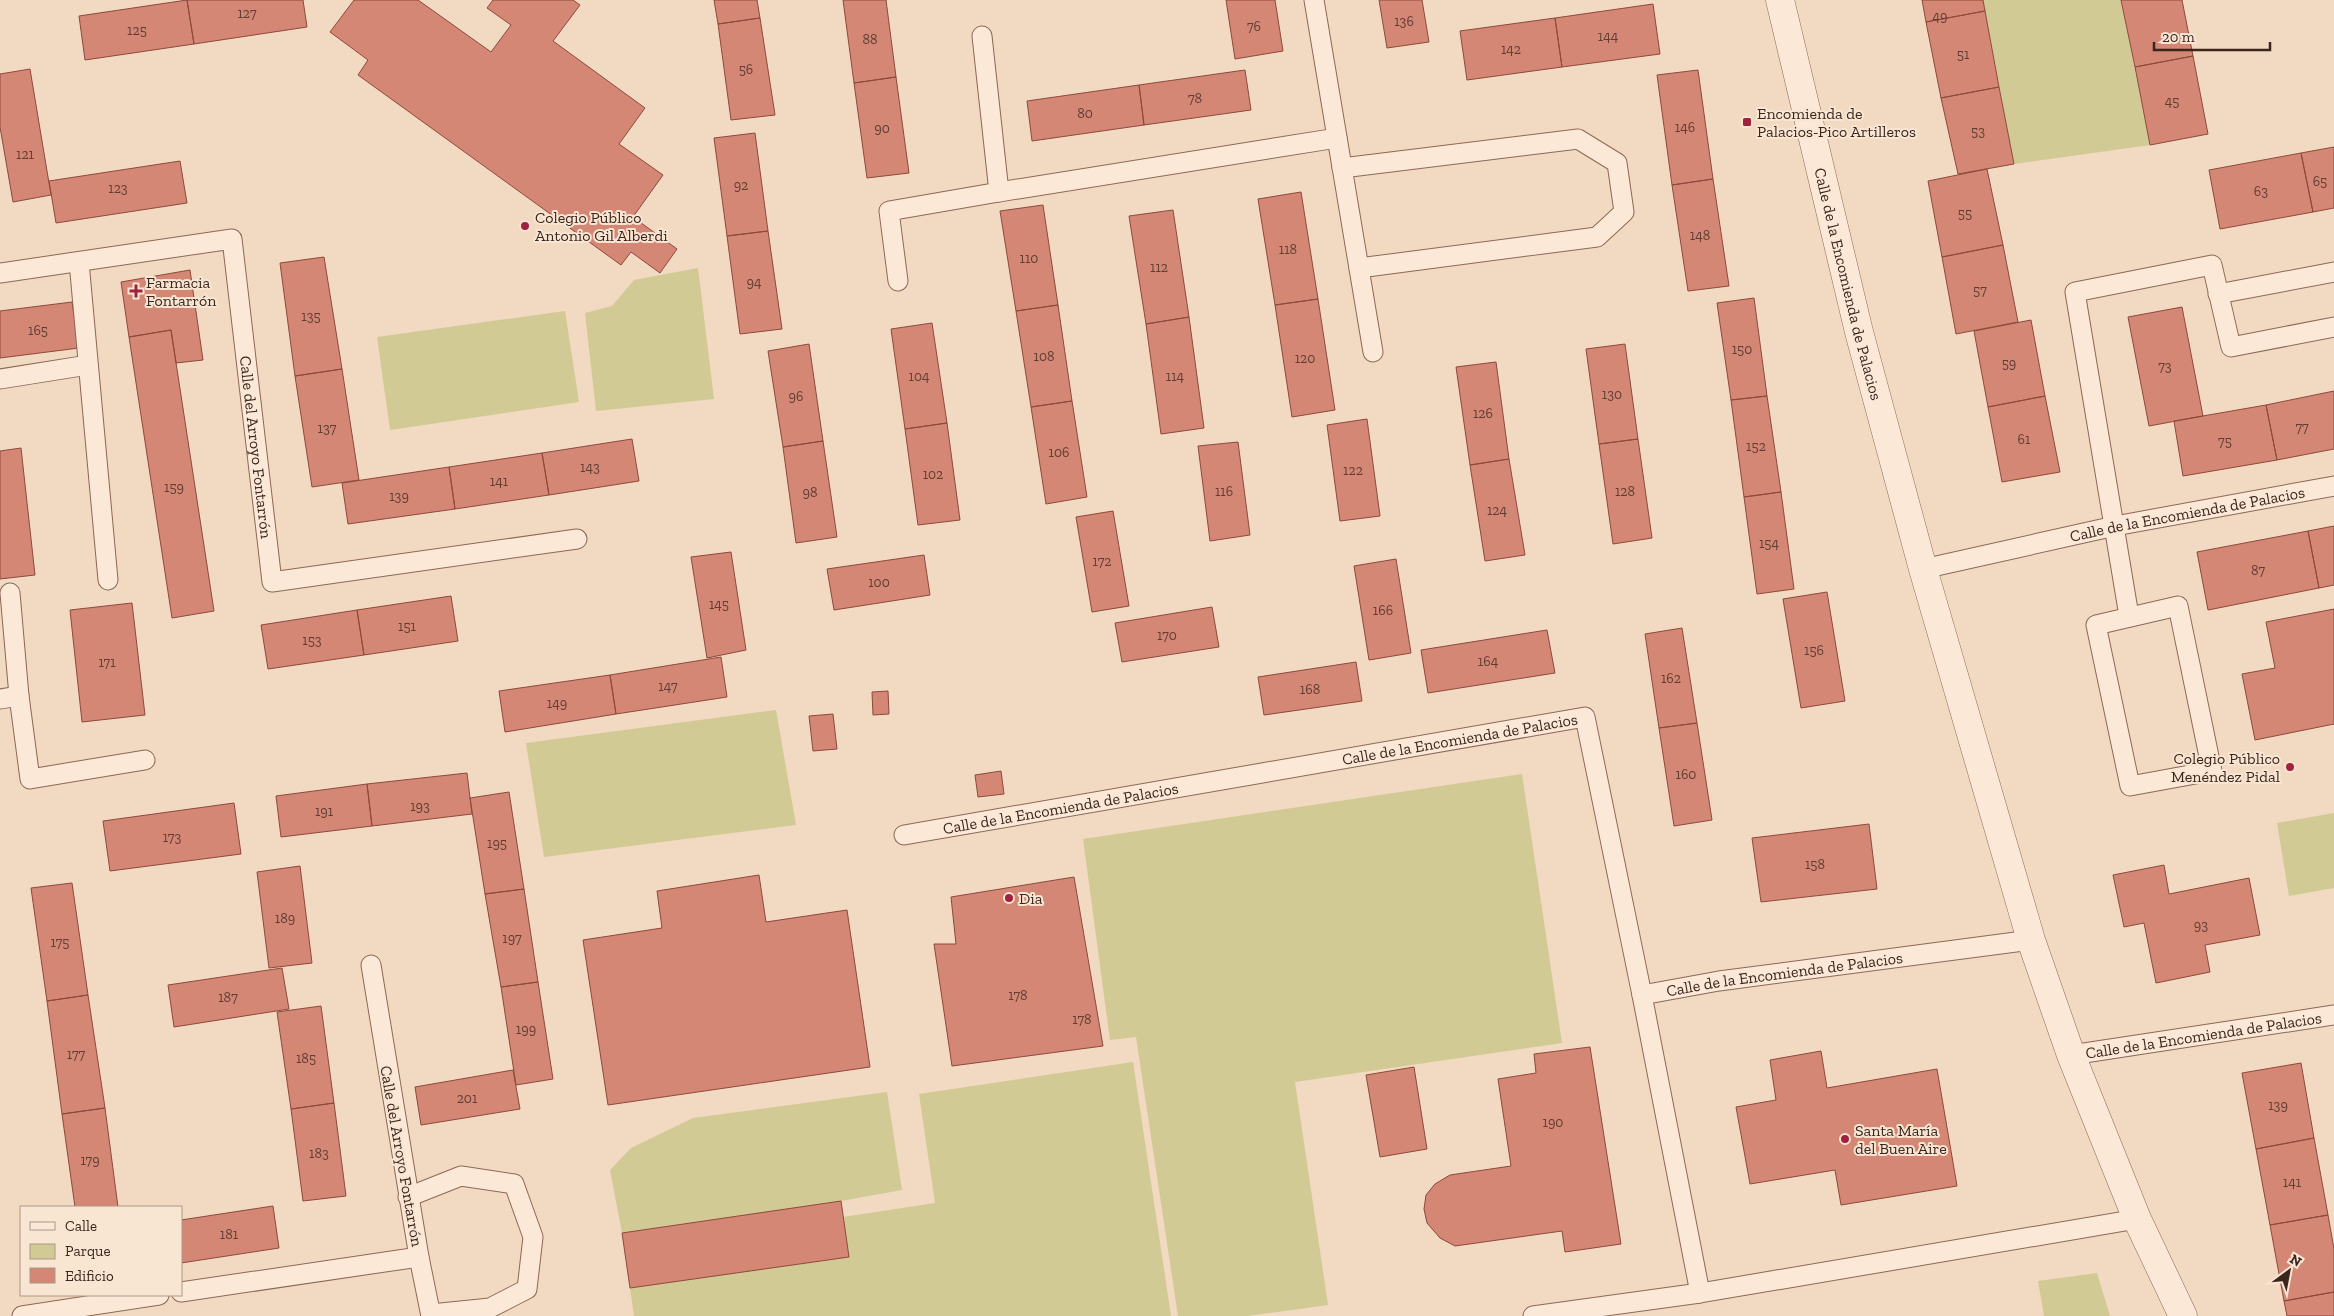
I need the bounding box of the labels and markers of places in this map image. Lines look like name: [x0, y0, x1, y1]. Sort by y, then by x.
place label: Encomienda de Palacios-Pico Artilleros: [1757, 104, 1916, 141]
marker: Encomienda de Palacios-Pico Artilleros: [1741, 116, 1753, 128]
place label: Colegio Público Antonio Gil Alberdi: [535, 208, 668, 245]
marker: Colegio Público Antonio Gil Alberdi: [519, 220, 531, 232]
place label: Farmacia Fontarrón: [146, 273, 217, 310]
marker: Farmacia Fontarrón: [130, 285, 142, 297]
place label: Colegio Público Menéndez Pidal: [2171, 749, 2280, 786]
marker: Colegio Público Menéndez Pidal: [2284, 761, 2296, 773]
place label: Dia: [1019, 889, 1043, 908]
marker: Dia: [1003, 892, 1015, 904]
place label: Santa María del Buen Aire: [1855, 1121, 1947, 1158]
marker: Santa María del Buen Aire: [1839, 1133, 1851, 1145]

